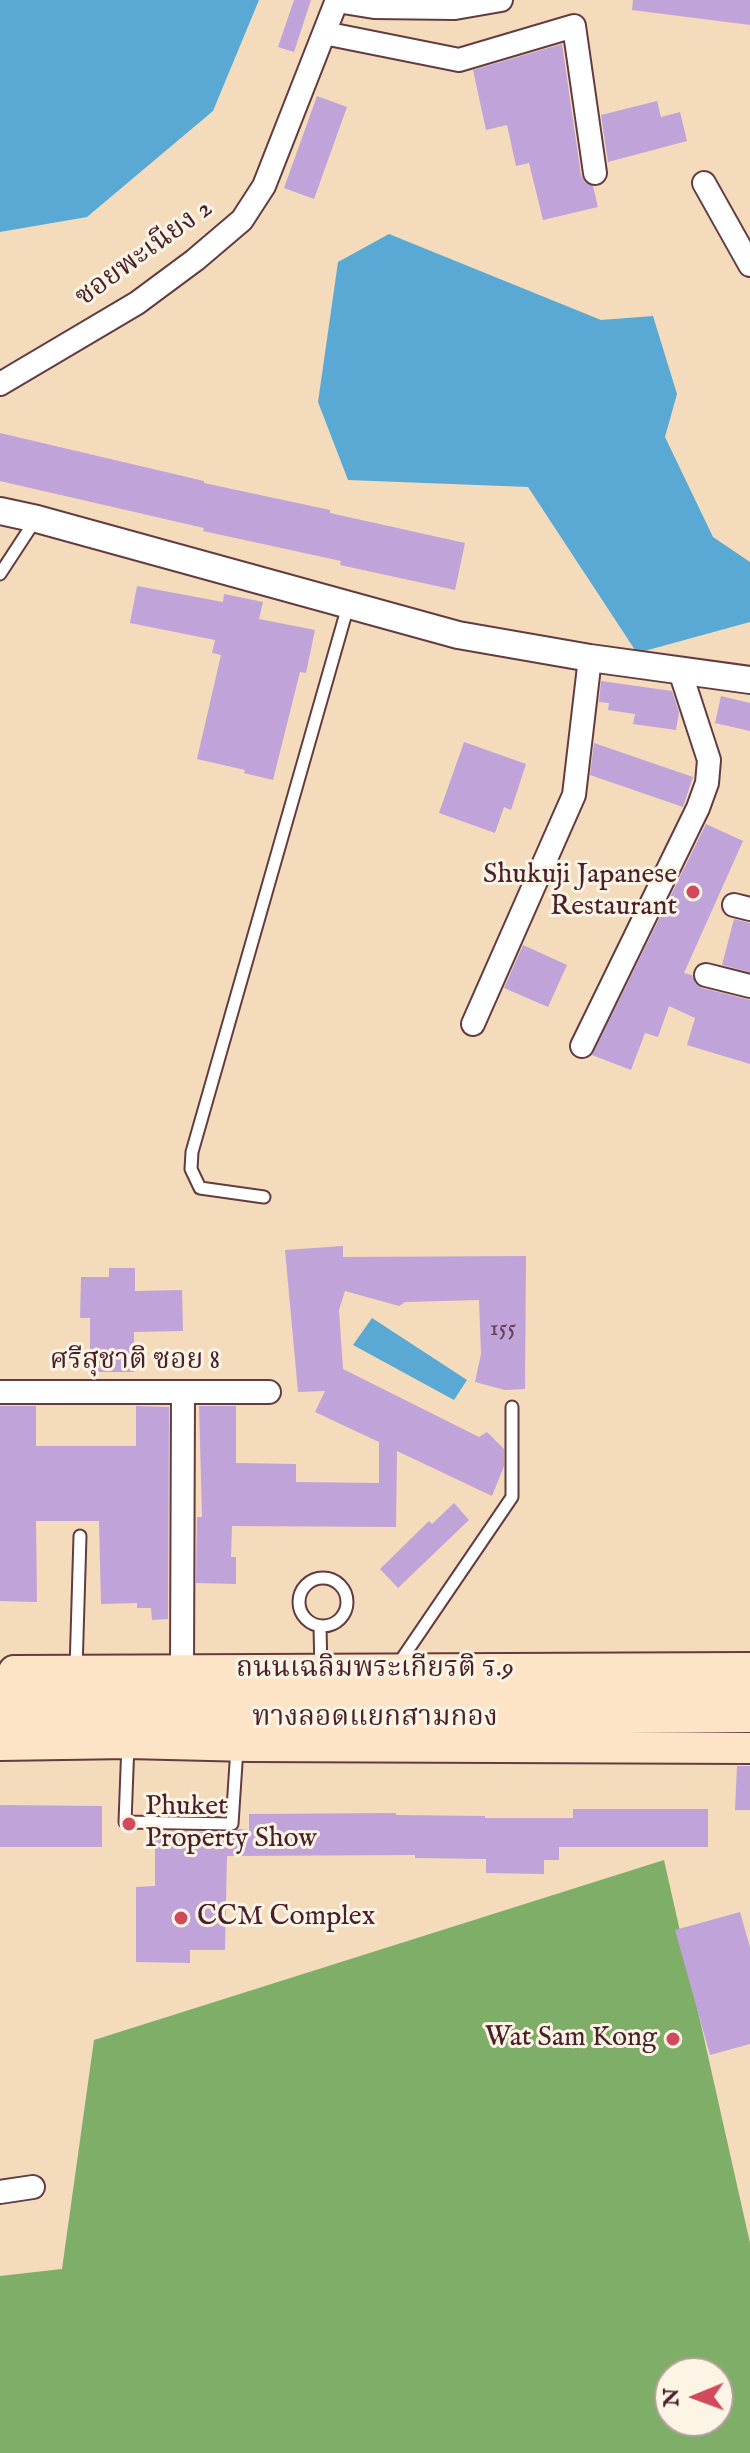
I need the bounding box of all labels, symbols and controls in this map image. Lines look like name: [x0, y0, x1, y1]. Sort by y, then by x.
street label: ซอยพะเนียง 2: [70, 193, 220, 315]
place label: Shukuji Japanese Restaurant: [483, 859, 677, 925]
marker: Shukuji Japanese Restaurant: [684, 883, 702, 901]
house number: 155: [490, 1316, 516, 1344]
street label: ศรีสุชาติ ซอย 8: [50, 1345, 220, 1379]
street label: ถนนเฉลิมพระเกียรติ ร.9: [236, 1653, 514, 1687]
street label: ทางลอดแยกสามกอง: [252, 1702, 498, 1736]
place label: Phuket Property Show: [145, 1791, 317, 1857]
marker: Phuket Property Show: [120, 1815, 138, 1833]
place label: CCM Complex: [197, 1901, 375, 1935]
marker: CCM Complex: [172, 1909, 190, 1927]
place label: Wat Sam Kong: [485, 2022, 657, 2056]
marker: Wat Sam Kong: [664, 2030, 682, 2048]
north arrow: [654, 2357, 734, 2437]
text: N: [658, 2388, 686, 2407]

